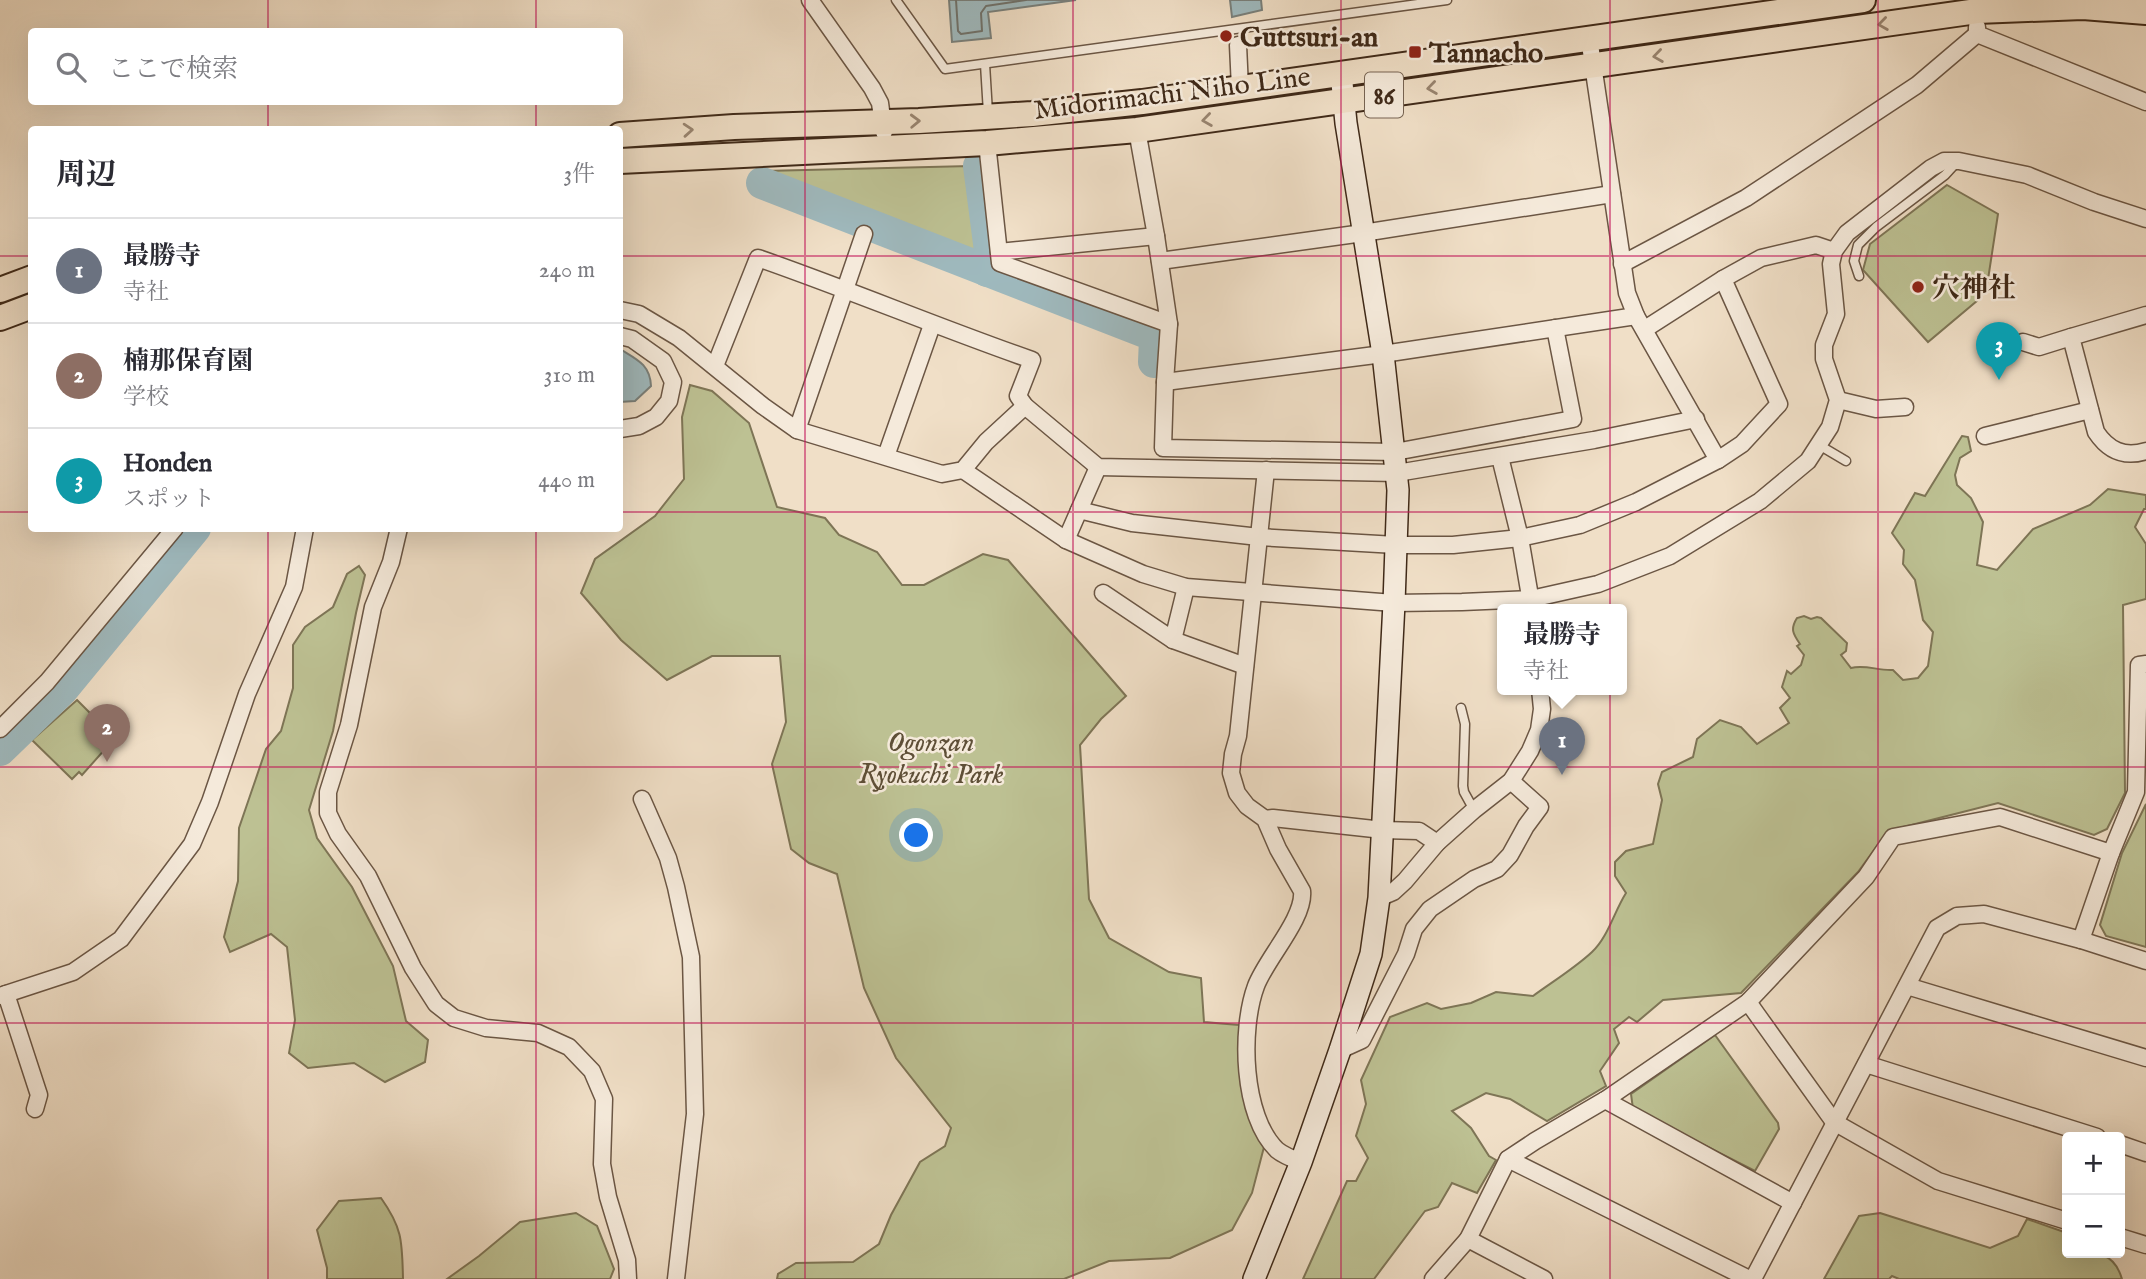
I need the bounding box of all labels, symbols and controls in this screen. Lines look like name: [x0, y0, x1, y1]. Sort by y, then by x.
one-way arrow: [1877, 17, 1889, 32]
place label: Guttsuri-an: [1240, 21, 1378, 56]
search box: [28, 28, 623, 105]
marker: Guttsuri-an: [1218, 28, 1234, 44]
place label: Tannacho: [1428, 37, 1543, 72]
marker: Tannacho: [1407, 44, 1423, 60]
icon: search: [52, 48, 90, 86]
one-way arrow: [1652, 48, 1663, 63]
text: ここで検索: [108, 53, 238, 86]
street label: Midorimachi Niho Line: [1032, 60, 1313, 129]
road number: 86: [1365, 72, 1403, 118]
one-way arrow: [1426, 80, 1438, 95]
one-way arrow: [1201, 112, 1213, 127]
one-way arrow: [910, 114, 921, 129]
one-way arrow: [682, 123, 693, 138]
text: 周辺: [56, 157, 116, 195]
text: 3件: [563, 160, 595, 189]
text: 最勝寺: [123, 240, 201, 273]
text: 1: [75, 256, 83, 285]
text: 240 m: [539, 256, 595, 285]
place label: 穴神社: [1932, 272, 2016, 307]
text: 寺社: [123, 278, 169, 307]
marker: 穴神社: [1910, 279, 1926, 295]
pin: 3: [1976, 322, 2022, 380]
text: 楠那保育園: [123, 345, 253, 378]
text: 2: [74, 361, 84, 390]
text: 310 m: [544, 361, 595, 390]
text: 学校: [123, 383, 169, 412]
text: Honden: [123, 447, 212, 480]
text: 3: [75, 466, 83, 495]
text: 440 m: [538, 466, 595, 495]
text: スポット: [123, 485, 215, 514]
popup: [1497, 604, 1627, 695]
text: 最勝寺: [1523, 619, 1601, 652]
text: 寺社: [1523, 657, 1569, 686]
pin: 2: [84, 704, 130, 762]
pin: 1: [1539, 717, 1585, 775]
park label: Ogonzan Ryokuchi Park: [858, 726, 1004, 793]
your location: [899, 818, 933, 852]
map controls: [2062, 1132, 2125, 1258]
button: +: [2062, 1132, 2125, 1195]
button: −: [2062, 1195, 2125, 1258]

